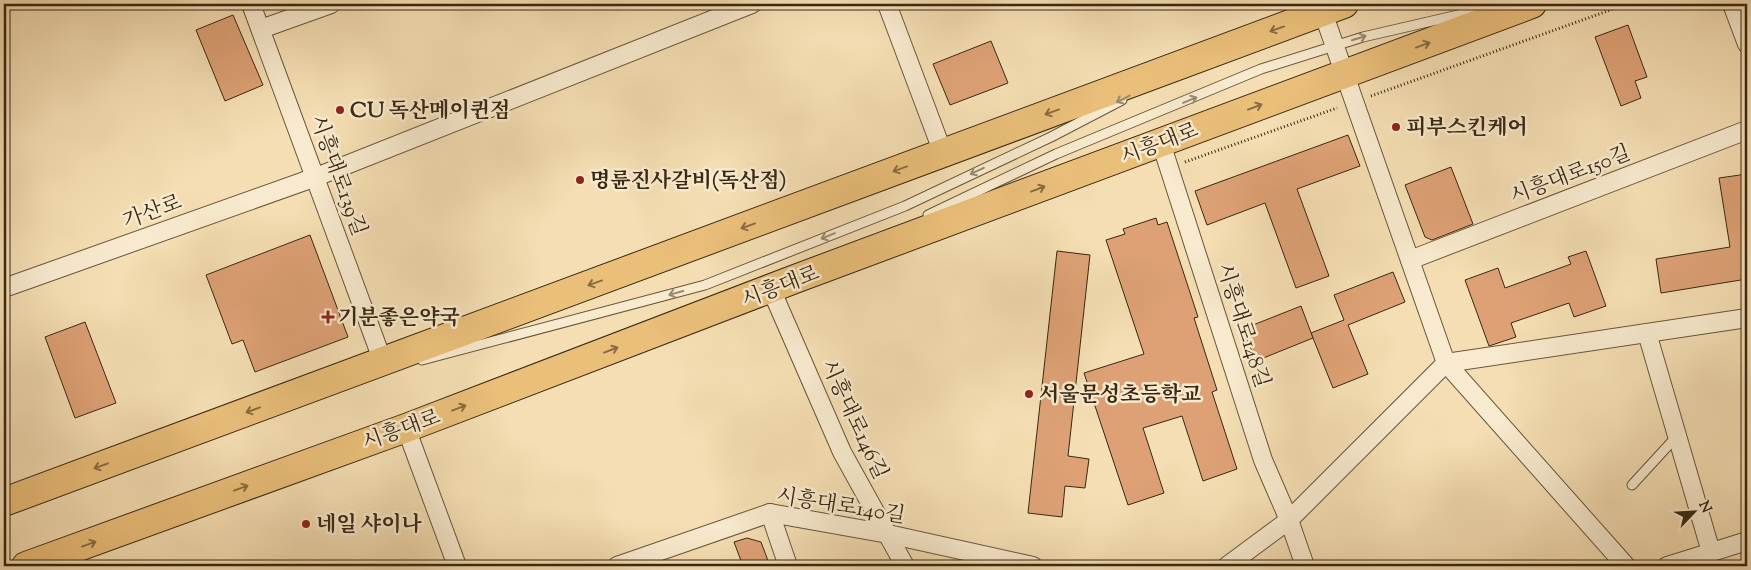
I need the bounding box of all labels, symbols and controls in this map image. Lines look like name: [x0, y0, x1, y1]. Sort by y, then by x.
one-way arrow: [1270, 25, 1285, 34]
one-way arrow: [1350, 33, 1366, 43]
one-way arrow: [1415, 40, 1430, 49]
one-way arrow: [1182, 94, 1197, 104]
one-way arrow: [1116, 95, 1131, 104]
place label: CU 독산메이퀸점: [350, 97, 510, 127]
one-way arrow: [1247, 102, 1263, 111]
marker: CU 독산메이퀸점: [334, 104, 346, 116]
one-way arrow: [1045, 108, 1061, 117]
street label: 시흥대로139길: [301, 111, 373, 241]
place label: 피부스킨케어: [1406, 114, 1528, 144]
street label: 시흥대로: [1116, 116, 1203, 173]
marker: 피부스킨케어: [1390, 121, 1402, 133]
street label: 시흥대로150길: [1506, 139, 1635, 213]
one-way arrow: [893, 165, 908, 174]
place label: 명륜진사갈비(독산점): [590, 167, 786, 197]
one-way arrow: [970, 167, 985, 177]
marker: 명륜진사갈비(독산점): [574, 174, 586, 186]
one-way arrow: [1029, 184, 1045, 193]
street label: 가산로: [119, 188, 186, 237]
one-way arrow: [741, 222, 756, 231]
one-way arrow: [821, 232, 837, 241]
street label: 시흥대로: [737, 259, 824, 316]
street label: 시흥대로148길: [1208, 259, 1276, 392]
one-way arrow: [588, 279, 603, 288]
one-way arrow: [669, 288, 685, 298]
place label: 기분좋은약국: [338, 304, 460, 334]
marker: 기분좋은약국: [322, 311, 334, 323]
one-way arrow: [603, 345, 618, 354]
street label: 시흥대로146길: [812, 355, 894, 485]
place label: 서울문성초등학교: [1039, 381, 1201, 411]
marker: 서울문성초등학교: [1023, 388, 1035, 400]
one-way arrow: [452, 402, 467, 411]
street label: 시흥대로: [358, 403, 445, 459]
one-way arrow: [246, 406, 261, 415]
one-way arrow: [94, 462, 109, 471]
street label: 시흥대로140길: [774, 482, 907, 532]
one-way arrow: [233, 483, 249, 492]
north arrow: [1668, 488, 1718, 538]
text: N: [1693, 498, 1715, 517]
place label: 네일 샤이나: [316, 511, 423, 541]
marker: 네일 샤이나: [300, 518, 312, 530]
one-way arrow: [80, 539, 96, 548]

